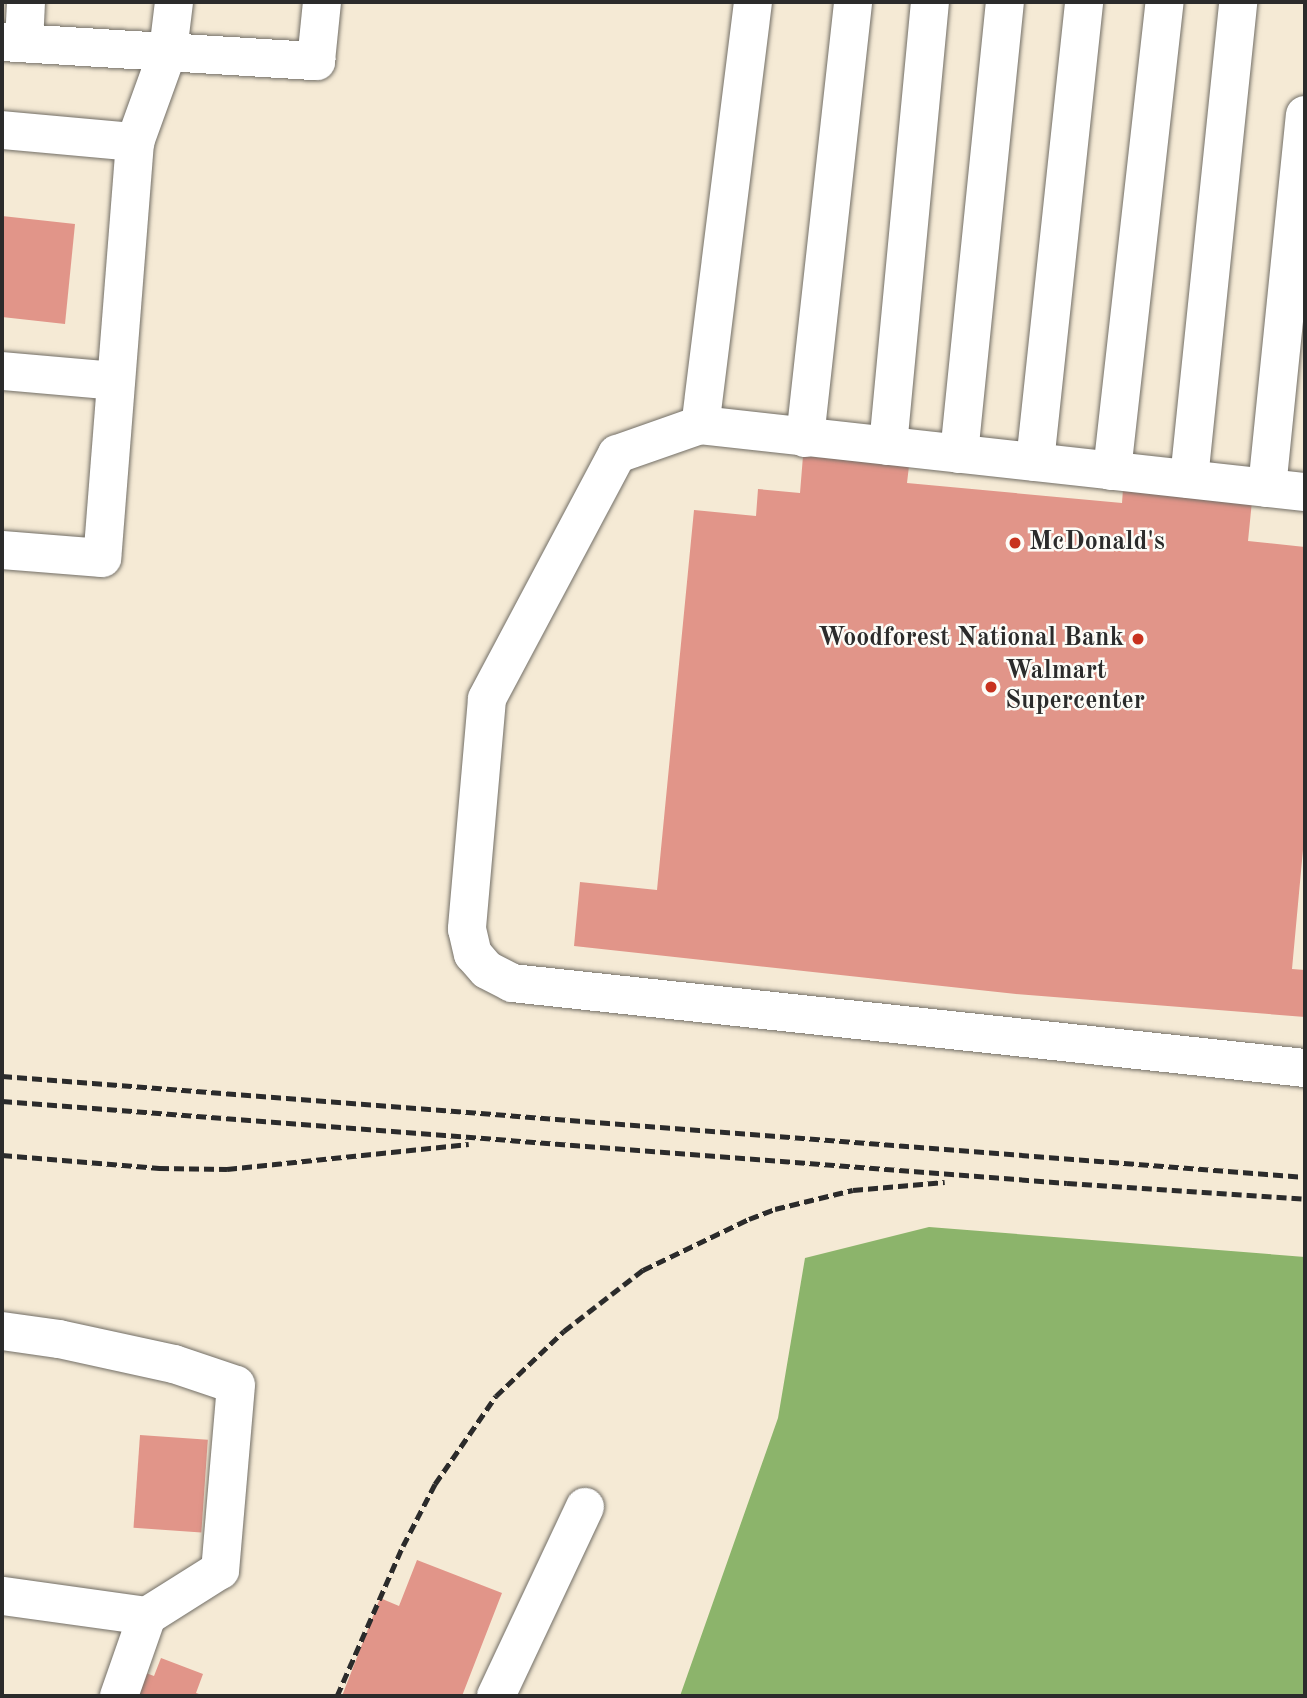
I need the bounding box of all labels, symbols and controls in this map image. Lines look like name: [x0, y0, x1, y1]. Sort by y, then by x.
place label: McDonald's: [1029, 527, 1165, 559]
marker: McDonald's: [1007, 535, 1023, 551]
place label: Woodforest National Bank: [818, 623, 1124, 655]
marker: Woodforest National Bank: [1130, 631, 1146, 647]
place label: Walmart Supercenter: [1005, 656, 1145, 718]
marker: Walmart Supercenter: [983, 679, 999, 695]

